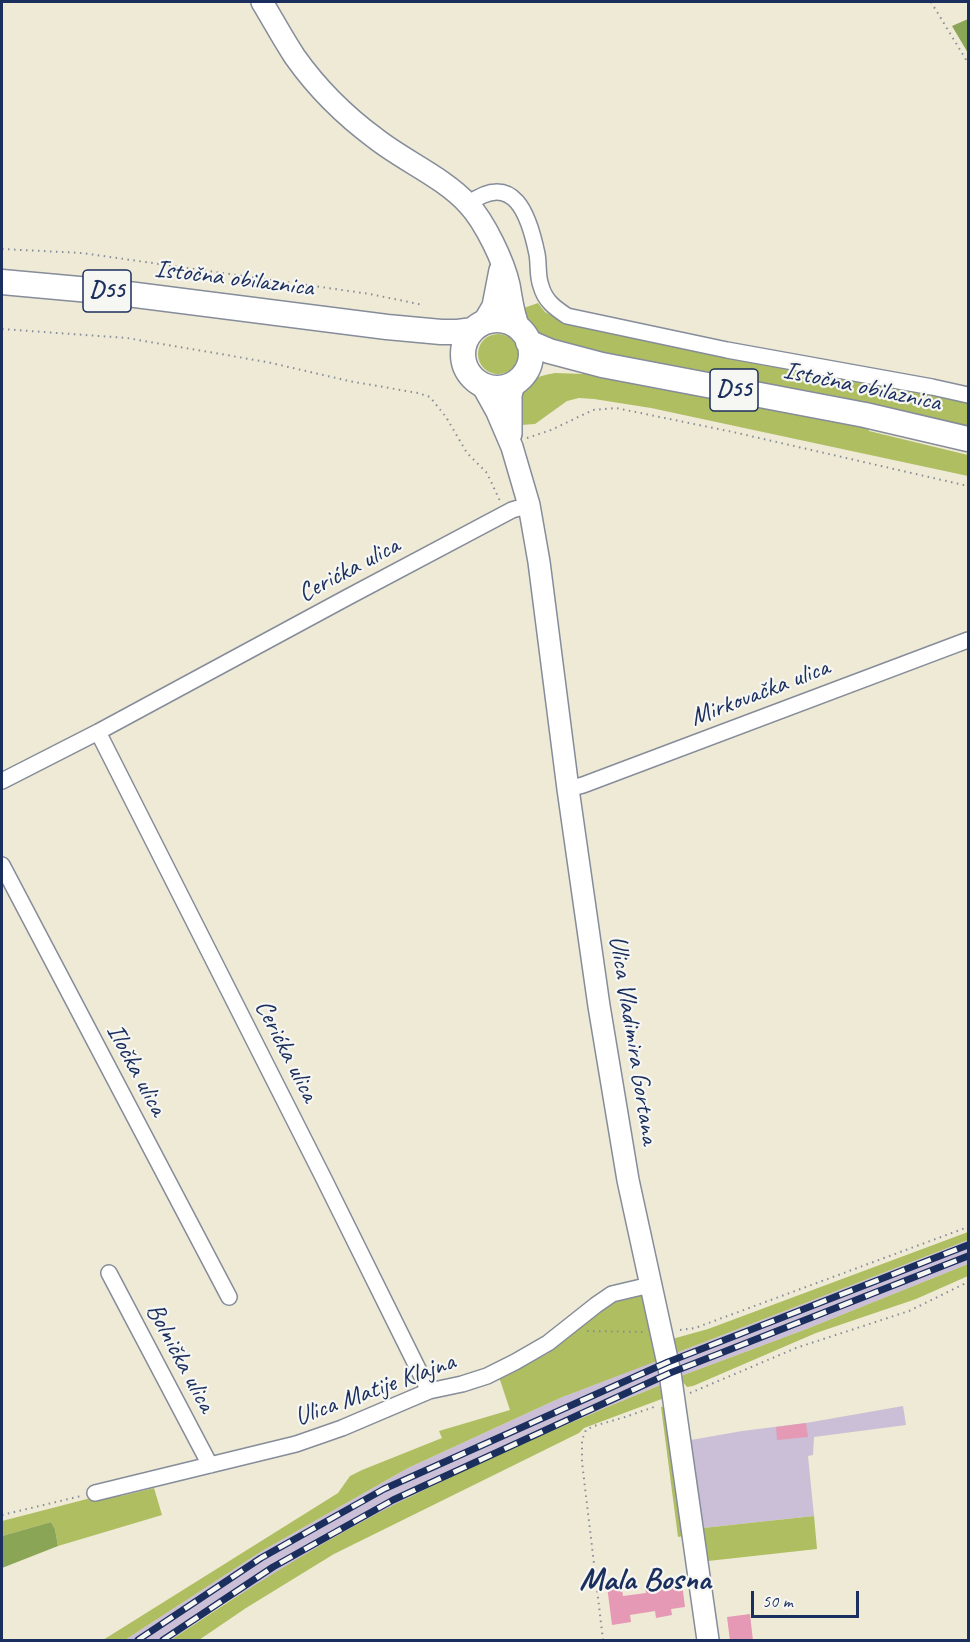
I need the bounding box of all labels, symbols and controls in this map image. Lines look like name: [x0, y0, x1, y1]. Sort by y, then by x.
street label: Istočna obilaznica: [153, 254, 315, 304]
road number: D55: [83, 270, 131, 312]
street label: Istočna obilaznica: [780, 355, 944, 419]
road number: D55: [710, 369, 758, 411]
street label: Cerićka ulica: [293, 530, 405, 610]
street label: Mirkovačka ulica: [686, 652, 834, 734]
street label: Ulica Vladimira Gortana: [601, 933, 665, 1147]
street label: Cerićka ulica: [247, 995, 325, 1107]
street label: Iločka ulica: [99, 1019, 173, 1121]
street label: Bolnička ulica: [138, 1298, 222, 1418]
street label: Ulica Matije Klajna: [291, 1347, 459, 1433]
district label: Mala Bosna: [579, 1562, 711, 1600]
scale bar: [754, 1579, 862, 1617]
text: 50 m: [762, 1590, 793, 1612]

